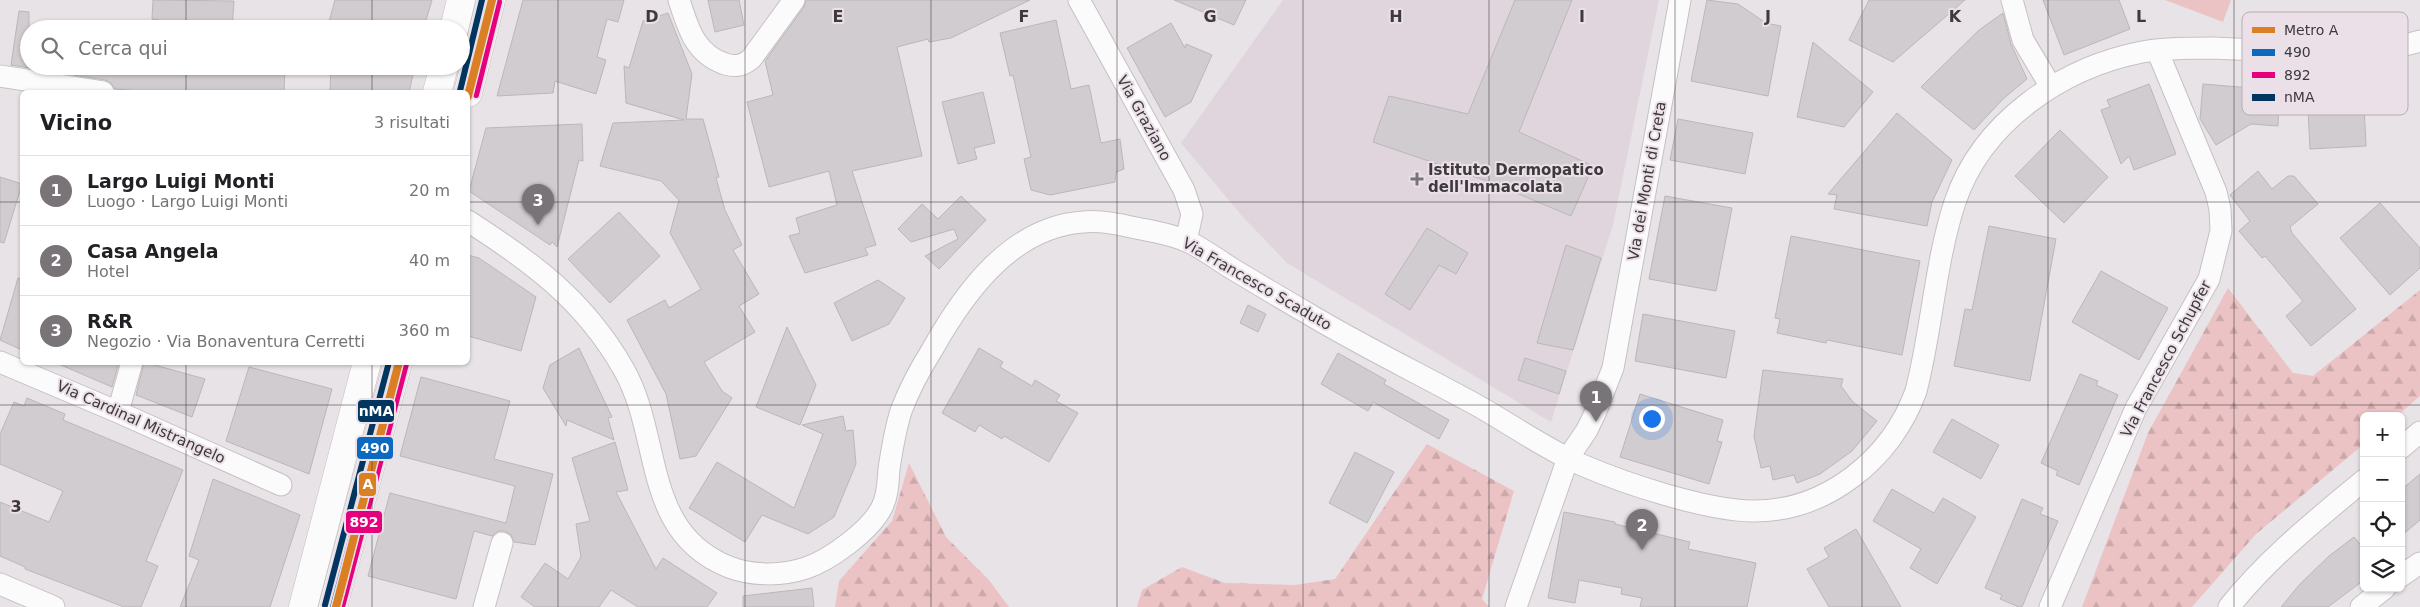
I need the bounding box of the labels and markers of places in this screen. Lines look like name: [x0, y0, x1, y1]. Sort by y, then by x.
place label: Istituto Dermopatico dell'Immacolata: [1428, 161, 1604, 196]
marker: Istituto Dermopatico dell'Immacolata: [1410, 172, 1424, 186]
pin: 3: [522, 184, 554, 225]
pin: 1: [1580, 381, 1612, 422]
pin: 2: [1626, 509, 1658, 550]

